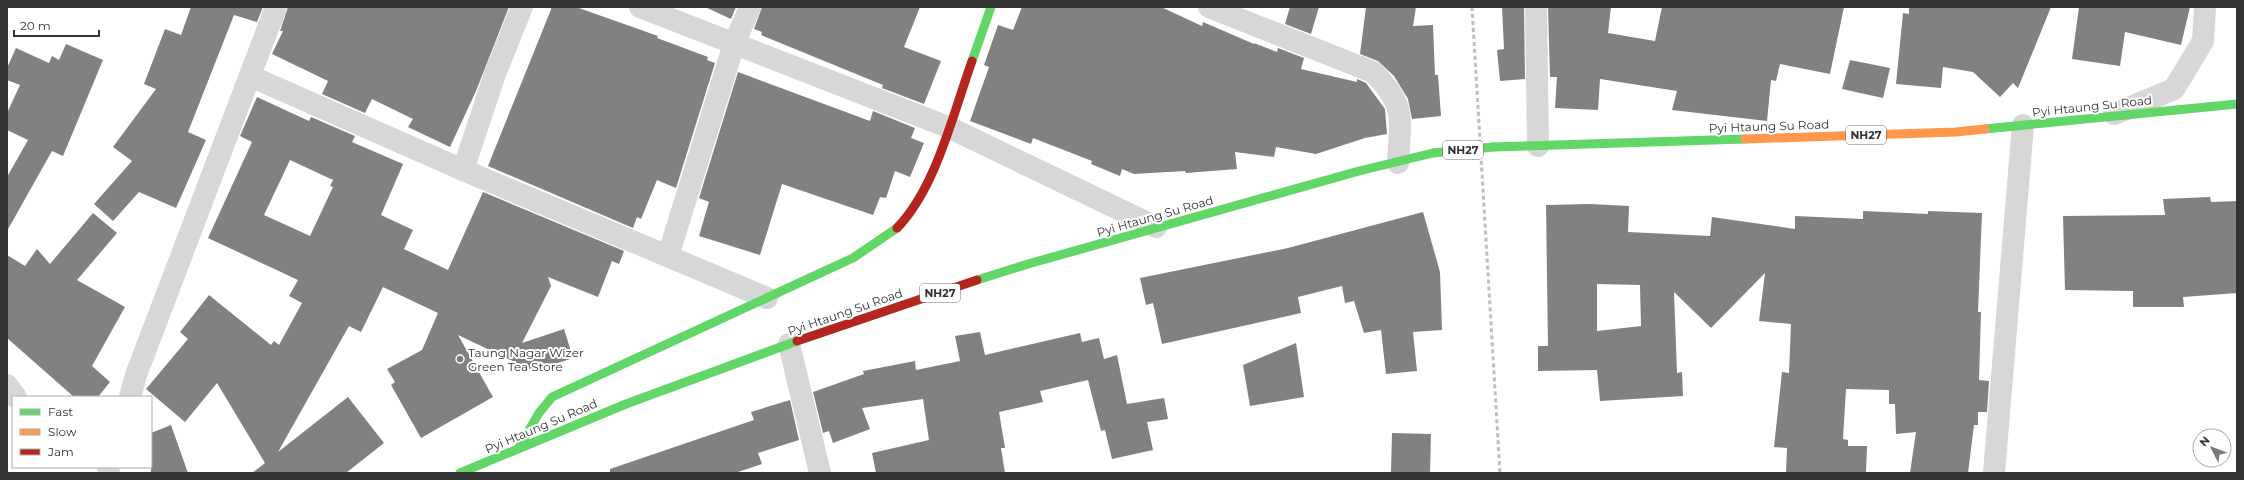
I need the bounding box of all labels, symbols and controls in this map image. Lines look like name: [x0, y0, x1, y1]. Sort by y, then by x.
scale bar: [14, 12, 99, 38]
text: 20 m: [20, 18, 51, 33]
street label: Pyi Htaung Su Road: [2031, 92, 2153, 120]
street label: Pyi Htaung Su Road: [1709, 116, 1829, 136]
road number: NH27: [1846, 126, 1886, 144]
road number: NH27: [1443, 141, 1483, 159]
street label: Pyi Htaung Su Road: [1095, 192, 1215, 240]
road number: NH27: [920, 284, 960, 302]
street label: Pyi Htaung Su Road: [786, 285, 904, 339]
place label: Taung Nagar Wizer Green Tea Store: [468, 345, 584, 374]
marker: Taung Nagar Wizer Green Tea Store: [455, 354, 465, 364]
legend: [12, 396, 152, 468]
street label: Pyi Htaung Su Road: [483, 396, 599, 456]
text: Fast: [48, 404, 73, 419]
text: Slow: [48, 424, 77, 439]
north arrow: [2192, 428, 2232, 468]
text: N: [2196, 433, 2213, 449]
text: Jam: [47, 444, 74, 459]

